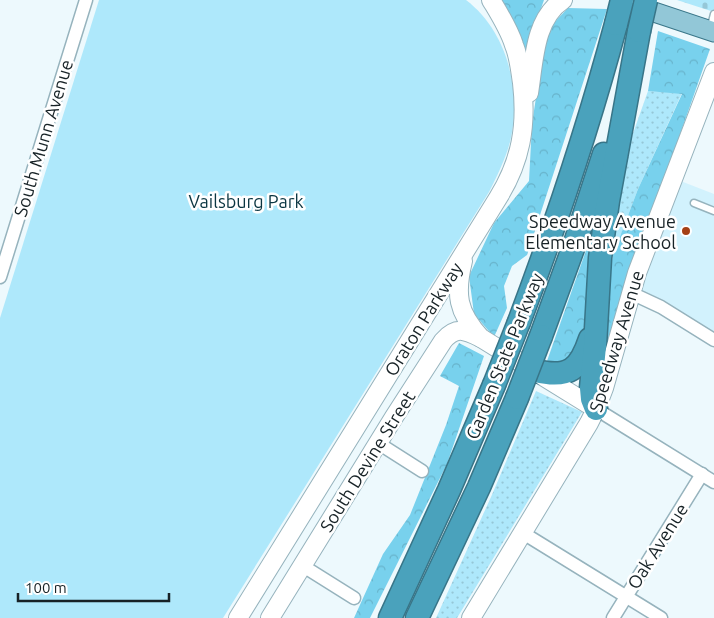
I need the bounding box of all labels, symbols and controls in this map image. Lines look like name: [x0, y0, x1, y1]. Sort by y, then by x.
street label: South Munn Avenue: [10, 57, 76, 219]
park label: Vailsburg Park: [188, 191, 304, 211]
place label: Speedway Avenue Elementary School: [525, 211, 676, 252]
marker: Speedway Avenue Elementary School: [680, 225, 692, 237]
street label: Oraton Parkway: [380, 258, 466, 379]
street label: Speedway Avenue: [585, 268, 647, 414]
street label: Garden State Parkway: [462, 270, 547, 442]
street label: South Devine Street: [316, 387, 418, 535]
street label: Oak Avenue: [623, 500, 691, 592]
scale bar: [18, 570, 169, 602]
text: 100 m: [25, 579, 67, 596]

